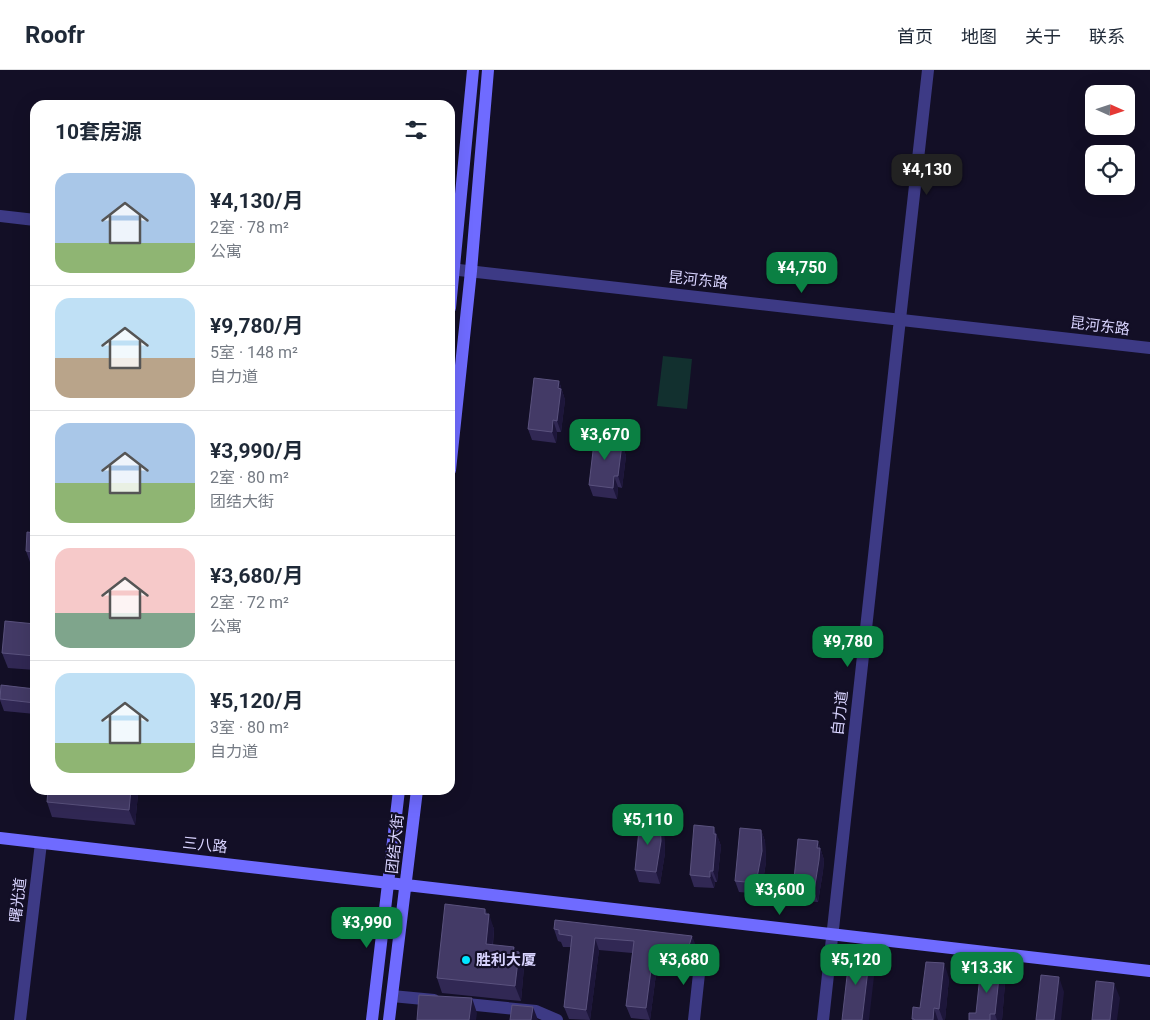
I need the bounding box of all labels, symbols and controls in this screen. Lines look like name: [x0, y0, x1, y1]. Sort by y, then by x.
text: Roofr: [25, 21, 85, 49]
text: 首页: [897, 26, 933, 47]
text: 地图: [961, 26, 997, 47]
text: 关于: [1025, 26, 1061, 47]
text: 联系: [1089, 26, 1125, 47]
north arrow: [1085, 85, 1135, 135]
map controls: [1085, 85, 1135, 195]
icon: filters: [402, 116, 430, 144]
text: 10套房源: [55, 120, 142, 144]
button: locate: [1085, 145, 1135, 195]
pin: ¥4,130: [886, 154, 968, 196]
text: ¥4,130: [902, 160, 952, 179]
text: ¥4,130/月: [210, 189, 303, 213]
icon: home: [95, 193, 155, 253]
text: 2室 · 78 m²: [210, 218, 289, 237]
text: 公寓: [210, 242, 242, 261]
pin: ¥4,750: [761, 252, 843, 294]
text: ¥4,750: [777, 258, 827, 277]
street label: 昆河东路: [667, 268, 729, 292]
street label: 昆河东路: [1069, 313, 1131, 339]
text: ¥9,780/月: [210, 314, 303, 338]
icon: home: [95, 318, 155, 378]
text: 5室 · 148 m²: [210, 343, 298, 362]
text: 自力道: [210, 367, 258, 386]
pin: ¥3,670: [564, 418, 646, 461]
text: ¥3,670: [580, 425, 630, 444]
text: ¥3,990/月: [210, 439, 303, 463]
icon: home: [95, 443, 155, 503]
text: 2室 · 80 m²: [210, 468, 289, 487]
text: 团结大街: [210, 492, 274, 511]
text: ¥3,680/月: [210, 564, 303, 588]
icon: home: [95, 568, 155, 628]
text: 2室 · 72 m²: [210, 593, 289, 612]
text: 公寓: [210, 617, 242, 636]
pin: ¥9,780: [807, 626, 889, 668]
text: ¥9,780: [823, 632, 873, 651]
text: ¥5,120/月: [210, 689, 303, 713]
street label: 自力道: [829, 690, 851, 736]
icon: home: [95, 693, 155, 753]
text: 3室 · 80 m²: [210, 718, 289, 737]
text: 自力道: [210, 742, 258, 761]
pin: ¥5,110: [607, 804, 689, 846]
text: ¥5,110: [623, 810, 673, 829]
street label: 团结大街: [383, 813, 407, 875]
street label: 三八路: [182, 834, 228, 856]
pin: ¥3,600: [739, 874, 821, 916]
street label: 曙光道: [6, 877, 30, 923]
text: ¥3,600: [755, 880, 805, 899]
pin: ¥3,990: [326, 906, 408, 949]
text: ¥3,990: [342, 913, 392, 932]
pin: ¥3,680: [643, 944, 725, 986]
pin: ¥5,120: [815, 944, 897, 986]
text: ¥3,680: [659, 950, 709, 969]
text: ¥5,120: [831, 950, 881, 969]
place label: 胜利大厦: [476, 951, 536, 969]
pin: ¥13.3K: [946, 952, 1028, 994]
marker: 胜利大厦: [460, 954, 472, 966]
text: ¥13.3K: [962, 958, 1012, 977]

